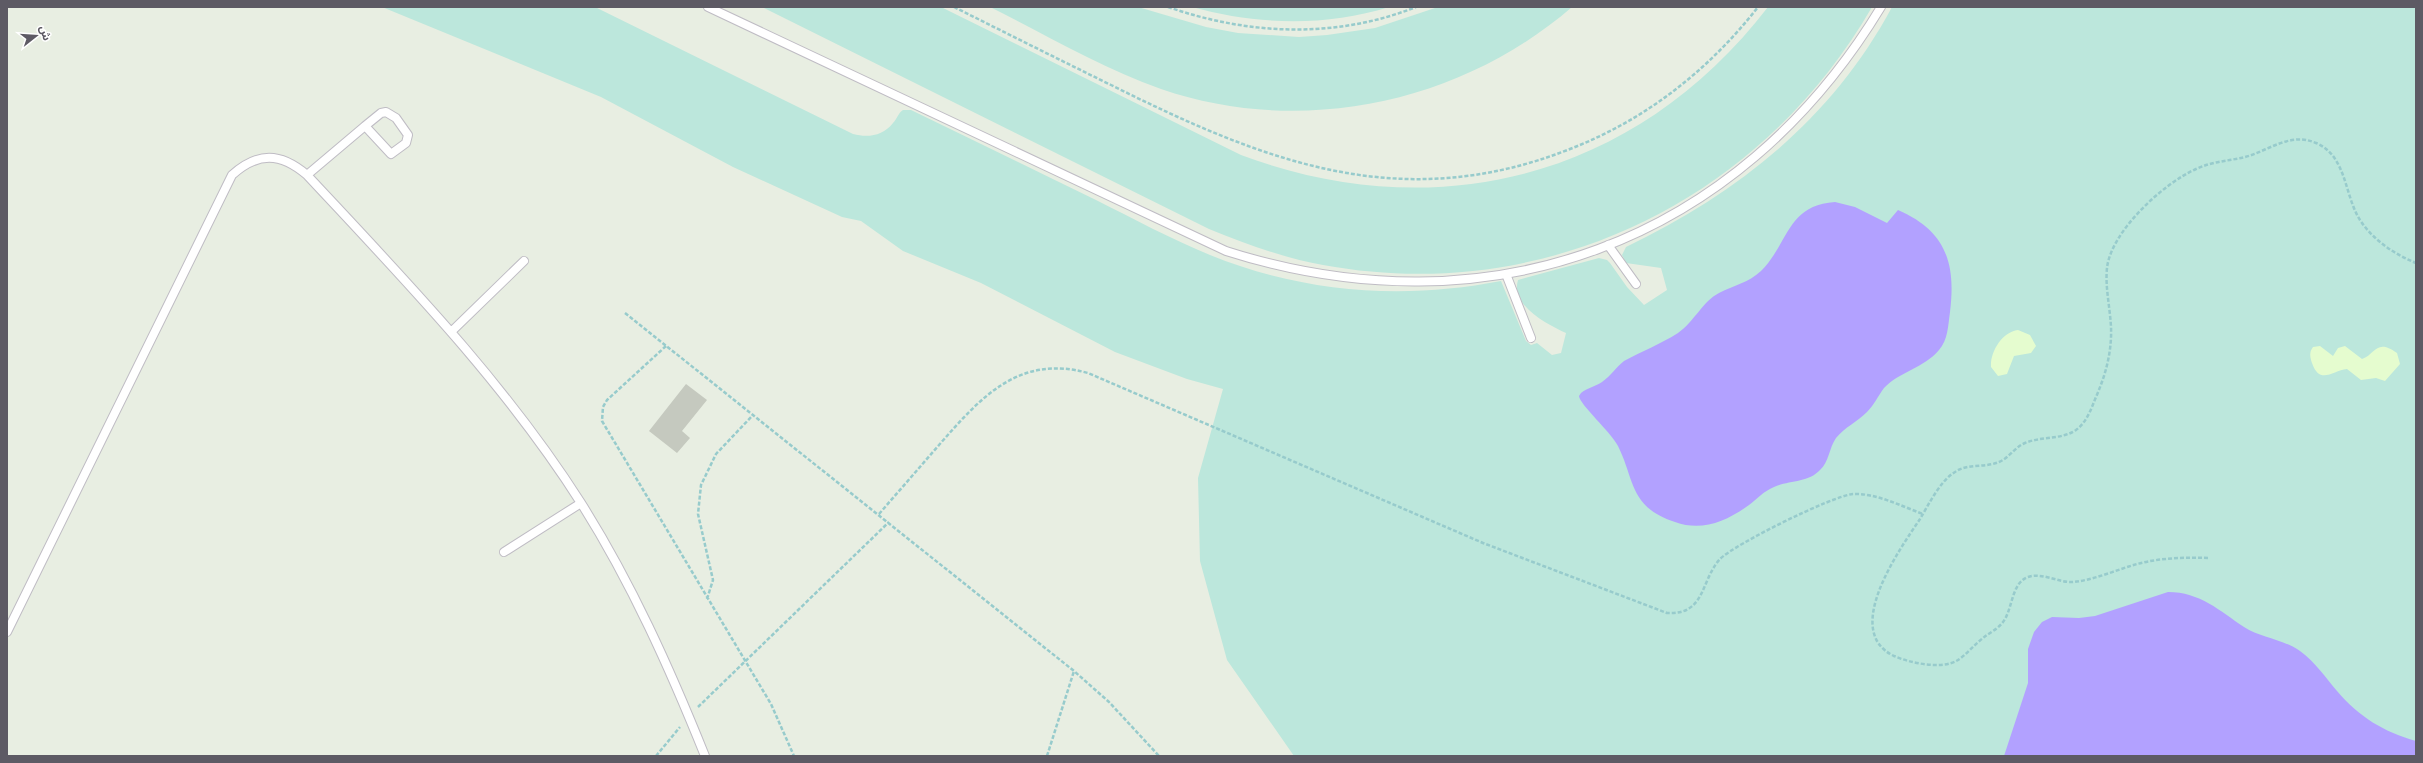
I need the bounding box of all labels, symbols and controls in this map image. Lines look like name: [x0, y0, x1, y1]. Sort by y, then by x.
north arrow: [16, 16, 56, 56]
text: ش: [36, 24, 54, 43]

